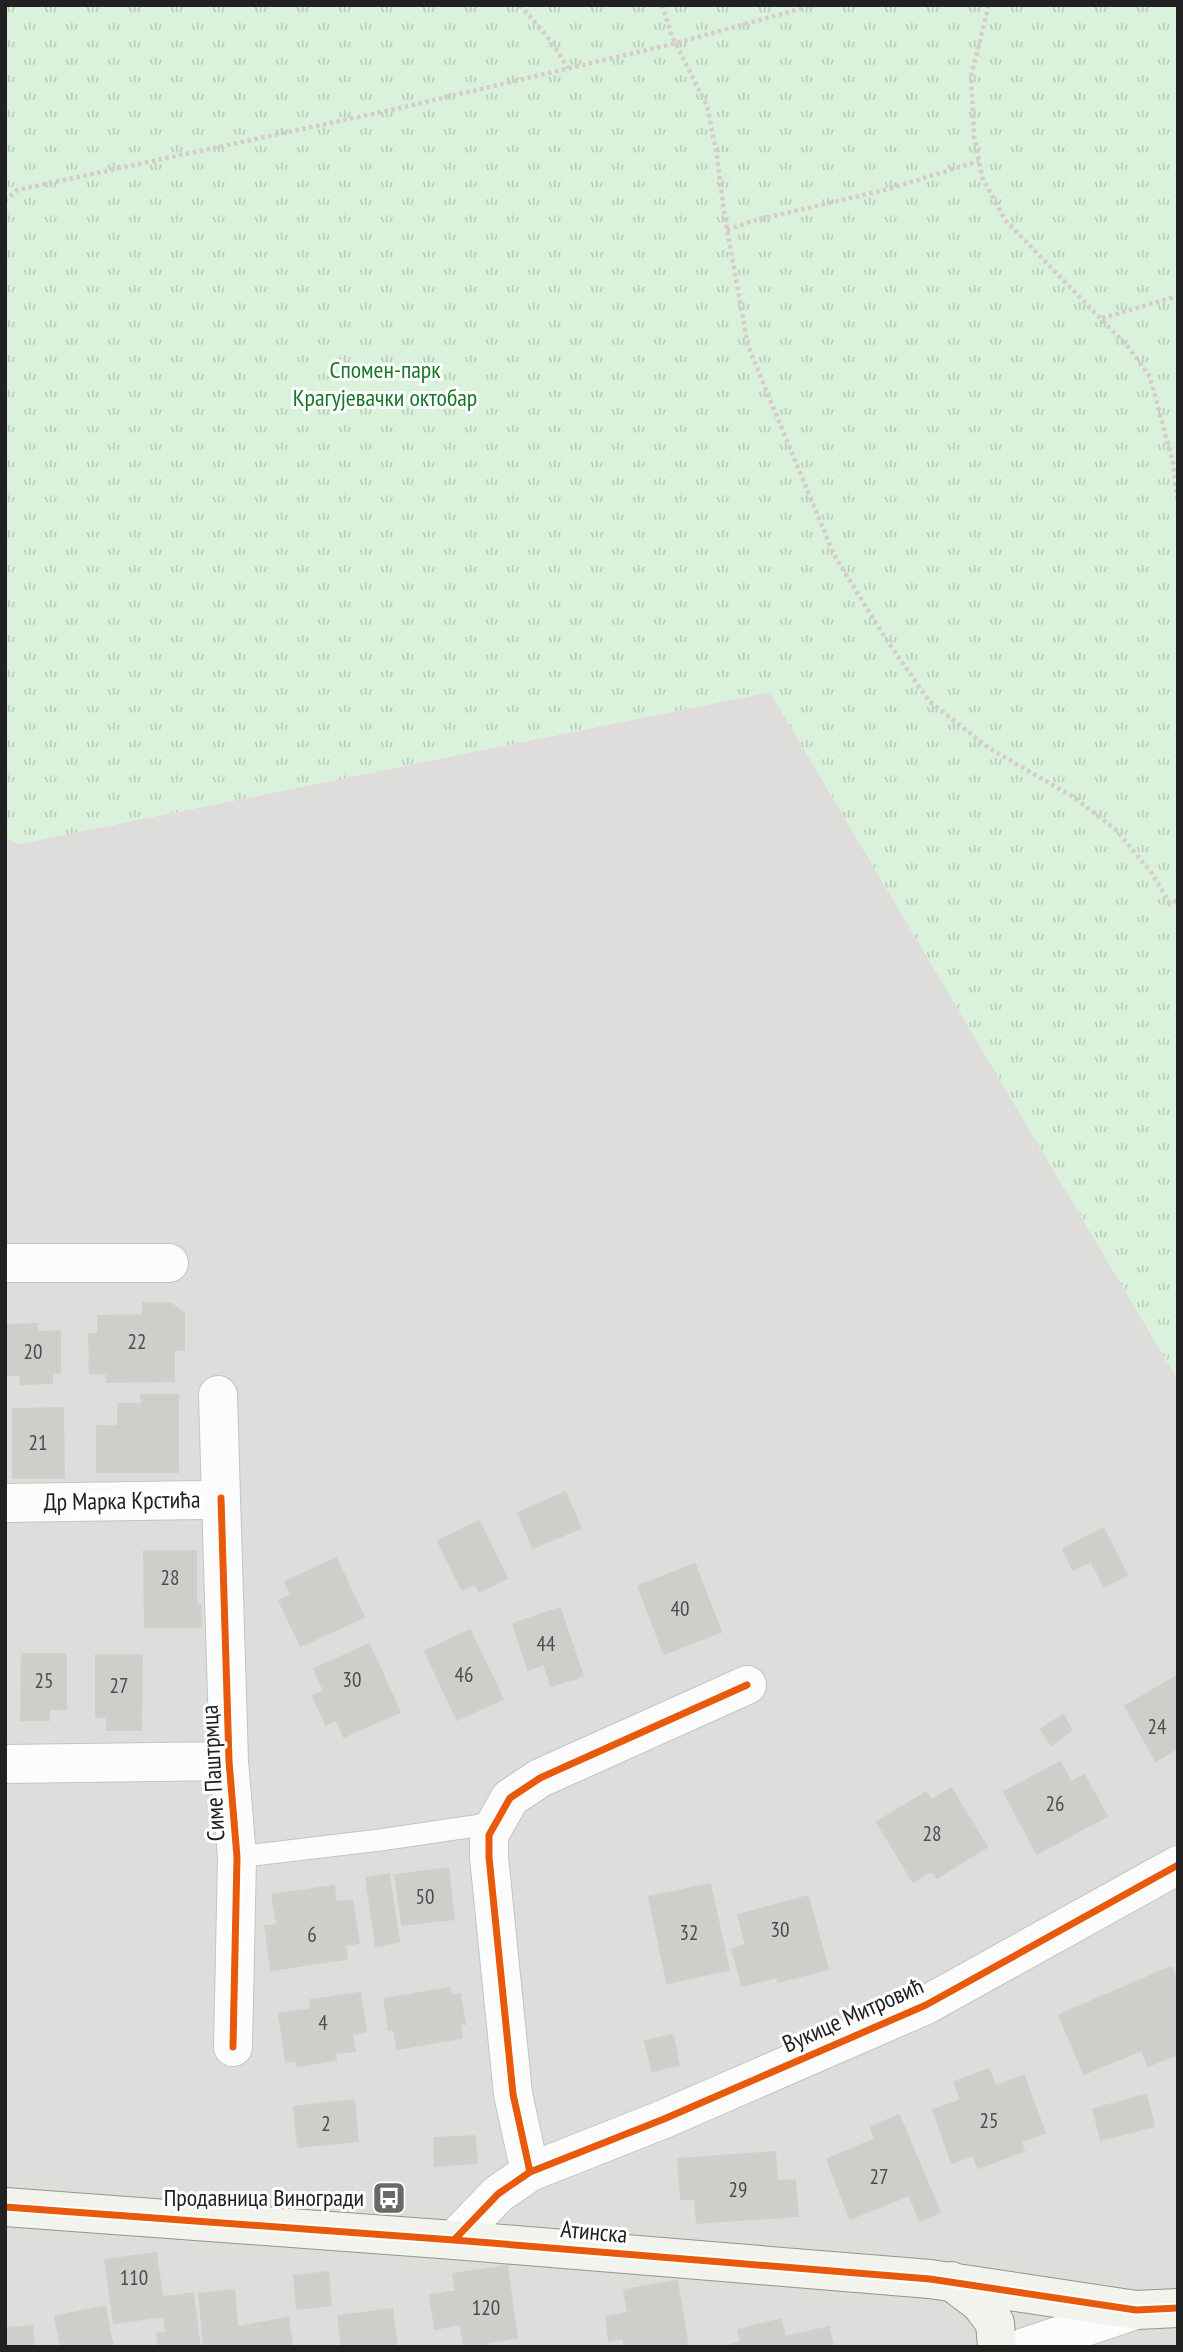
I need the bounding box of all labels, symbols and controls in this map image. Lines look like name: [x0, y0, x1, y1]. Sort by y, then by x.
park label: Спомен-парк Крагујевачки октобар: [293, 354, 477, 413]
house number: 22: [128, 1328, 146, 1355]
house number: 20: [24, 1338, 42, 1365]
house number: 21: [29, 1429, 47, 1456]
street label: Др Марка Крстића: [43, 1484, 201, 1517]
house number: 28: [161, 1564, 179, 1591]
house number: 40: [671, 1595, 689, 1622]
house number: 44: [537, 1630, 556, 1657]
house number: 46: [455, 1661, 473, 1688]
house number: 30: [343, 1666, 361, 1693]
house number: 25: [35, 1667, 53, 1694]
house number: 27: [110, 1672, 128, 1699]
street label: Симе Паштрмца: [193, 1704, 232, 1842]
house number: 24: [1148, 1713, 1167, 1740]
house number: 26: [1046, 1790, 1064, 1817]
house number: 28: [923, 1820, 941, 1847]
house number: 50: [416, 1883, 434, 1910]
house number: 30: [771, 1916, 789, 1943]
house number: 32: [680, 1919, 698, 1946]
house number: 6: [307, 1921, 317, 1948]
street label: Вукице Митровић: [778, 1970, 928, 2059]
house number: 4: [318, 2009, 328, 2036]
house number: 25: [980, 2107, 998, 2134]
house number: 2: [321, 2110, 331, 2137]
house number: 27: [870, 2163, 888, 2190]
house number: 29: [729, 2176, 747, 2203]
bus stop icon: Продавница Виногради: [370, 2179, 408, 2217]
place label: Продавница Виногради: [164, 2182, 364, 2213]
street label: Атинска: [559, 2213, 629, 2250]
house number: 110: [120, 2264, 148, 2291]
house number: 120: [472, 2294, 500, 2321]

